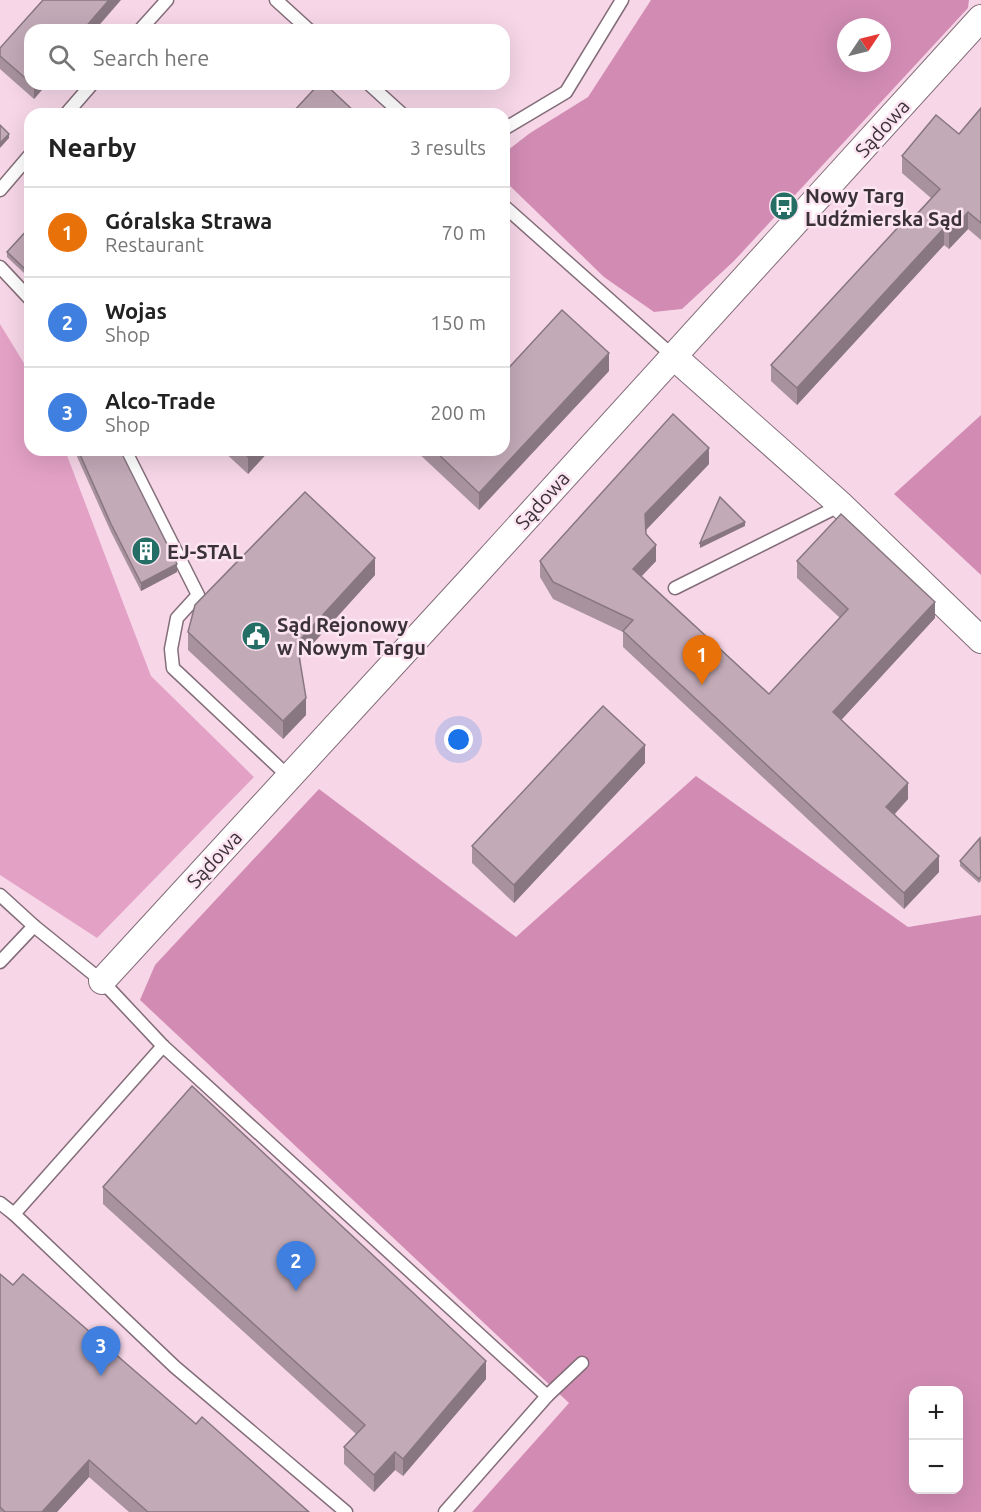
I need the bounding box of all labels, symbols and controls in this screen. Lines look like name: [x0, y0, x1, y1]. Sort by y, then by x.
north arrow: [837, 18, 891, 72]
search box: [24, 24, 510, 90]
icon: search: [45, 41, 78, 74]
text: Search here: [93, 45, 209, 70]
street label: Sądowa: [850, 94, 914, 162]
text: Nearby: [48, 133, 136, 162]
text: 3 results: [410, 136, 486, 159]
place label: Nowy Targ Ludźmierska Sąd: [805, 184, 963, 230]
bus stop icon: Nowy Targ Ludźmierska Sąd: [768, 190, 800, 222]
text: Góralska Strawa: [105, 208, 272, 233]
text: 1: [62, 221, 73, 244]
text: 70 m: [442, 221, 486, 244]
text: Restaurant: [105, 233, 204, 256]
text: Wojas: [105, 298, 167, 323]
text: 2: [62, 311, 73, 334]
text: 150 m: [430, 311, 486, 334]
text: Shop: [105, 323, 150, 346]
text: Alco-Trade: [105, 388, 216, 413]
text: 3: [62, 401, 73, 424]
text: 200 m: [430, 401, 486, 424]
text: Shop: [105, 413, 150, 436]
street label: Sądowa: [510, 466, 574, 534]
building icon: EJ-STAL: [130, 535, 162, 567]
place label: EJ-STAL: [167, 540, 243, 563]
place label: Sąd Rejonowy w Nowym Targu: [277, 613, 426, 659]
public building icon: Sąd Rejonowy w Nowym Targu: [240, 620, 272, 652]
pin: 1: [682, 636, 722, 685]
your location: [444, 725, 473, 754]
street label: Sądowa: [182, 826, 246, 892]
pin: 2: [276, 1242, 316, 1291]
pin: 3: [82, 1326, 120, 1376]
map controls: [909, 1386, 963, 1494]
button: +: [909, 1386, 963, 1440]
button: −: [909, 1440, 963, 1494]

